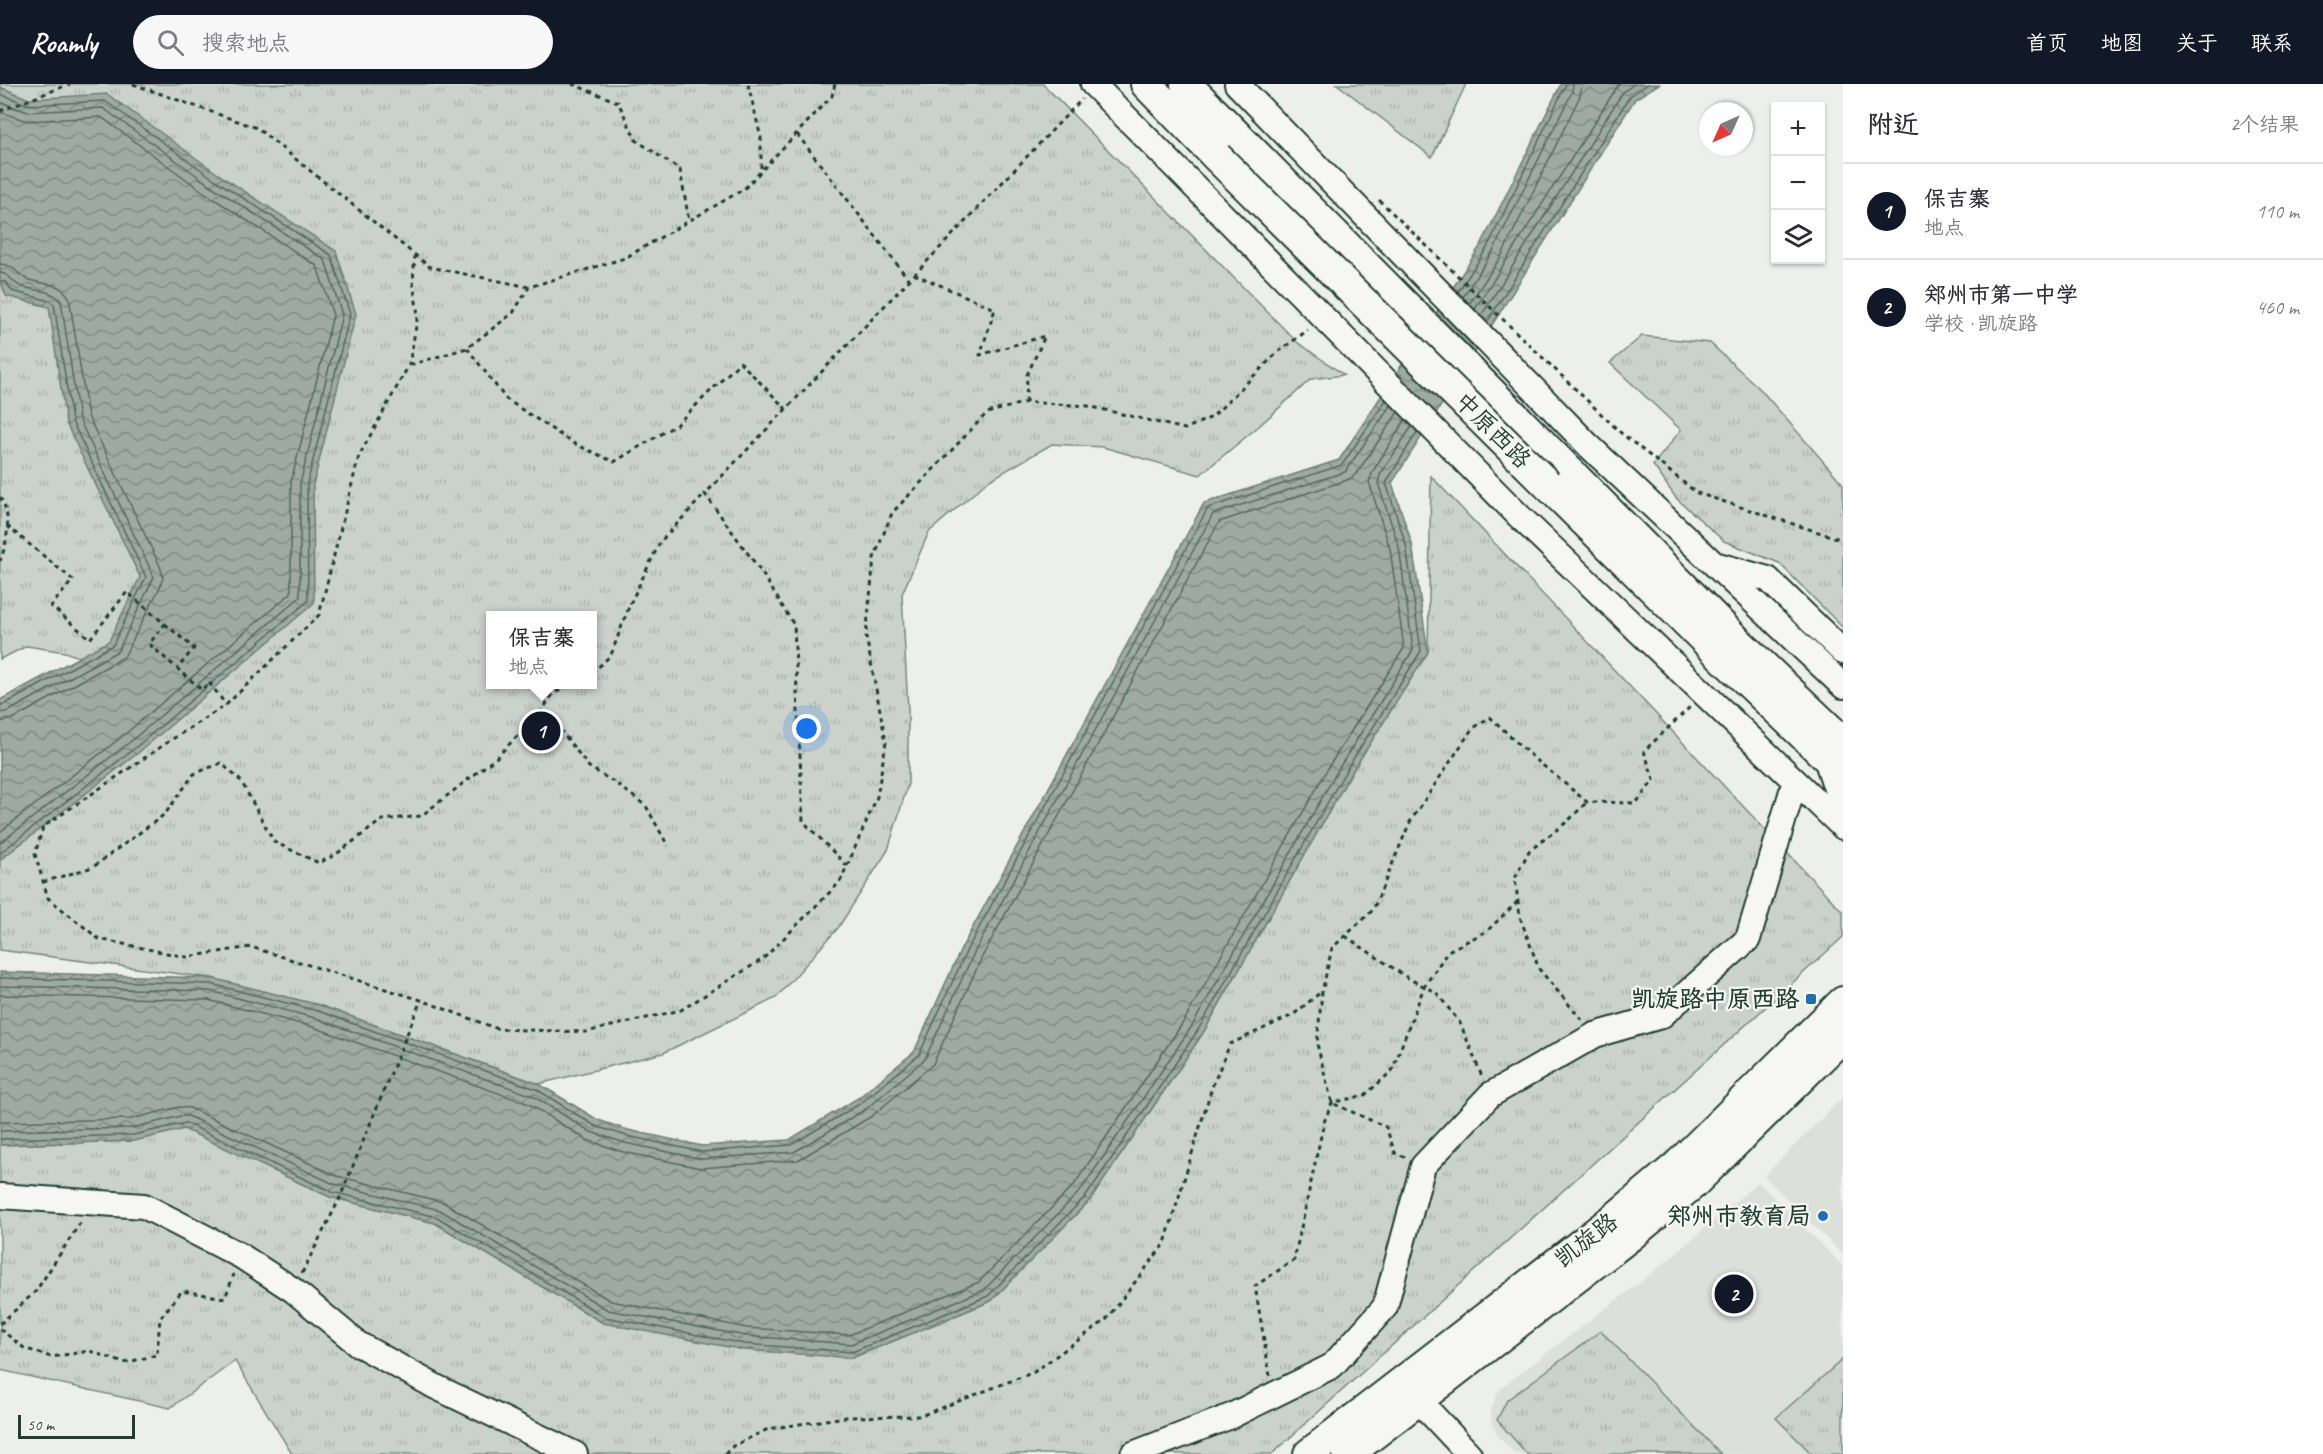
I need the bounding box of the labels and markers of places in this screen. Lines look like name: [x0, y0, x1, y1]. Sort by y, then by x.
pin: 1: [522, 708, 560, 754]
place label: 凯旋路中原西路: [1631, 984, 1800, 1014]
marker: 凯旋路中原西路: [1804, 992, 1818, 1006]
place label: 郑州市教育局: [1667, 1201, 1811, 1231]
marker: 郑州市教育局: [1816, 1209, 1830, 1223]
pin: 2: [1714, 1272, 1754, 1316]

